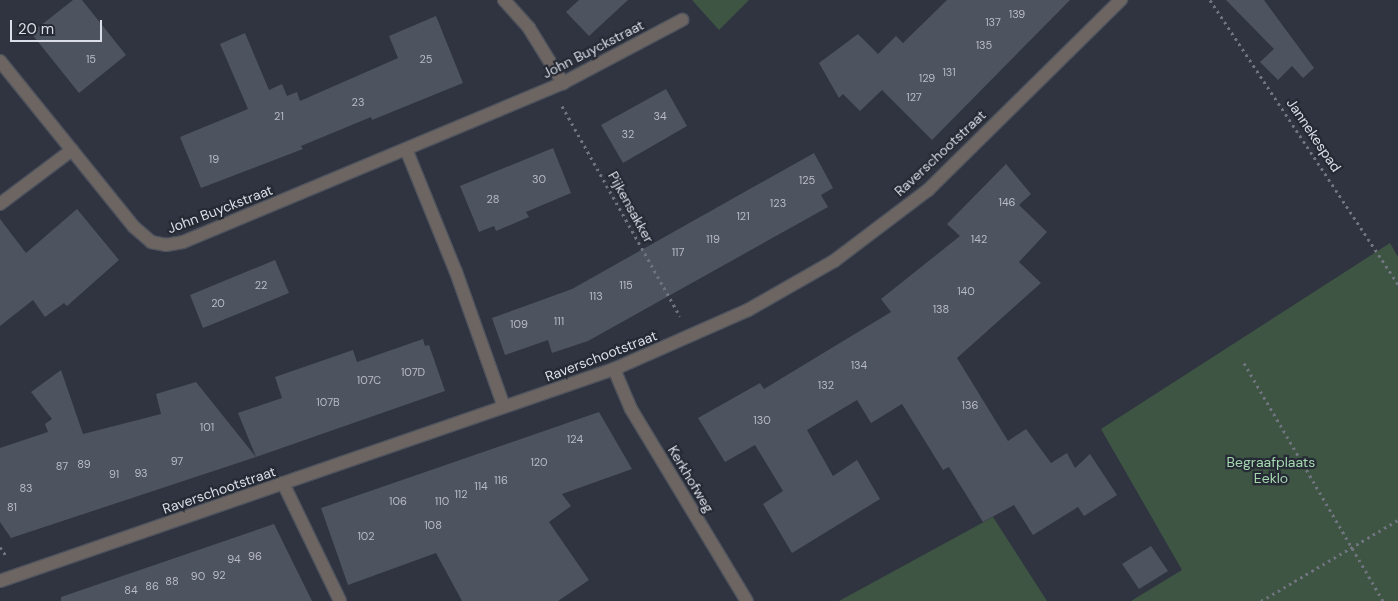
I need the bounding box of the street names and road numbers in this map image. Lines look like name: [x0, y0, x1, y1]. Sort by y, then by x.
street label: John Buyckstraat: [540, 16, 646, 82]
street label: Jannekespad: [1283, 95, 1345, 175]
street label: Raverschootstraat: [891, 106, 989, 200]
street label: Pijkensakker: [605, 168, 657, 246]
street label: John Buyckstraat: [165, 181, 275, 237]
street label: Raverschootstraat: [543, 327, 659, 385]
street label: Kerkhofweg: [664, 442, 718, 516]
street label: Raverschootstraat: [160, 463, 278, 517]

